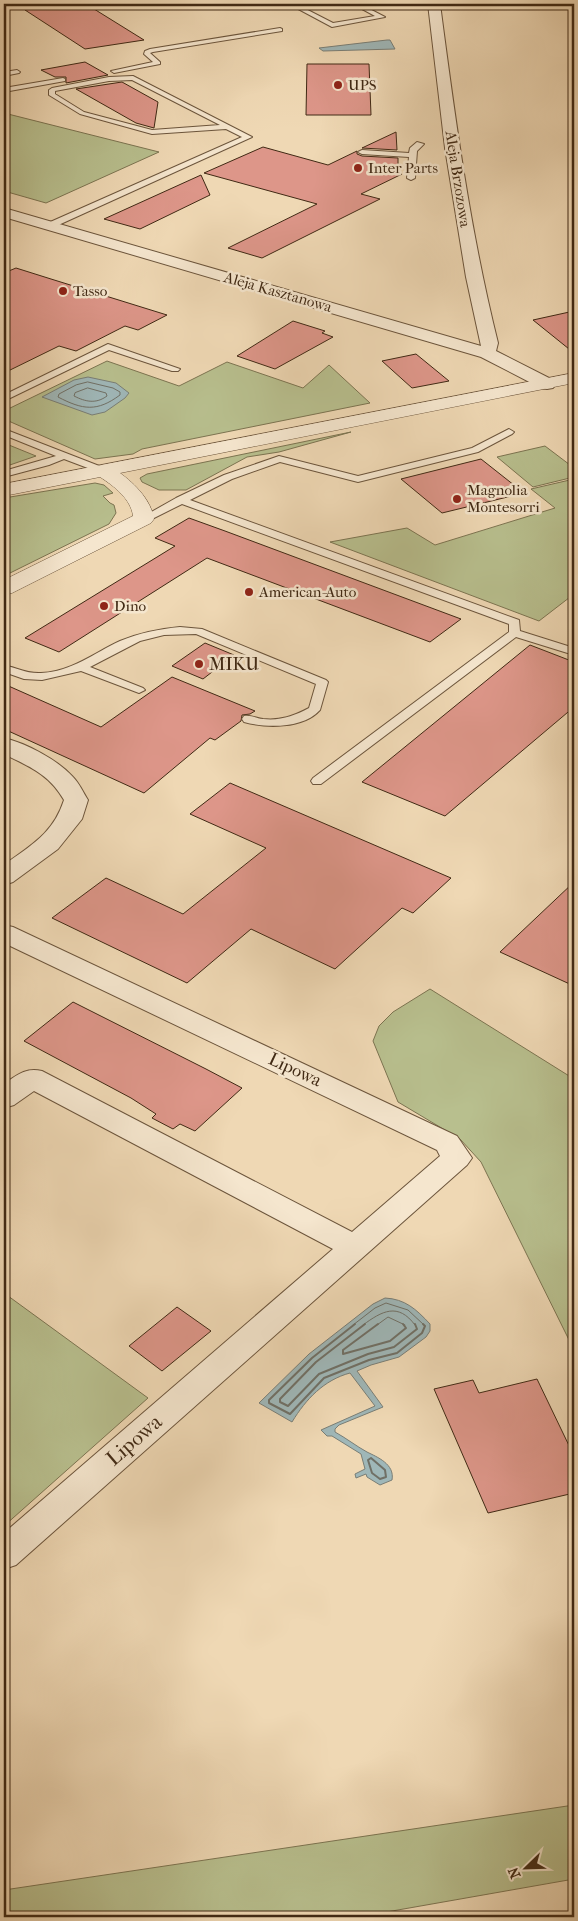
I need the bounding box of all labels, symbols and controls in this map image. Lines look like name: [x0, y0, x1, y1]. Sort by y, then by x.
place label: UPS: [348, 76, 377, 94]
marker: UPS: [332, 79, 344, 91]
street label: Aleja Brzozowa: [441, 129, 475, 230]
place label: Inter Parts: [368, 159, 438, 177]
marker: Inter Parts: [352, 162, 364, 174]
street label: Aleja Kasztanowa: [221, 268, 335, 316]
place label: Tasso: [73, 282, 108, 300]
marker: Tasso: [57, 285, 69, 297]
place label: Magnolia Montesorri: [467, 481, 540, 516]
marker: Magnolia Montesorri: [451, 493, 463, 505]
place label: American-Auto: [258, 583, 357, 601]
marker: American-Auto: [243, 586, 255, 598]
place label: Dino: [114, 597, 147, 615]
marker: Dino: [98, 600, 110, 612]
place label: MIKU: [209, 654, 259, 675]
marker: MIKU: [193, 658, 205, 670]
street label: Lipowa: [265, 1049, 326, 1092]
street label: Lipowa: [101, 1409, 167, 1471]
north arrow: [500, 1844, 550, 1894]
text: N: [504, 1864, 524, 1881]

